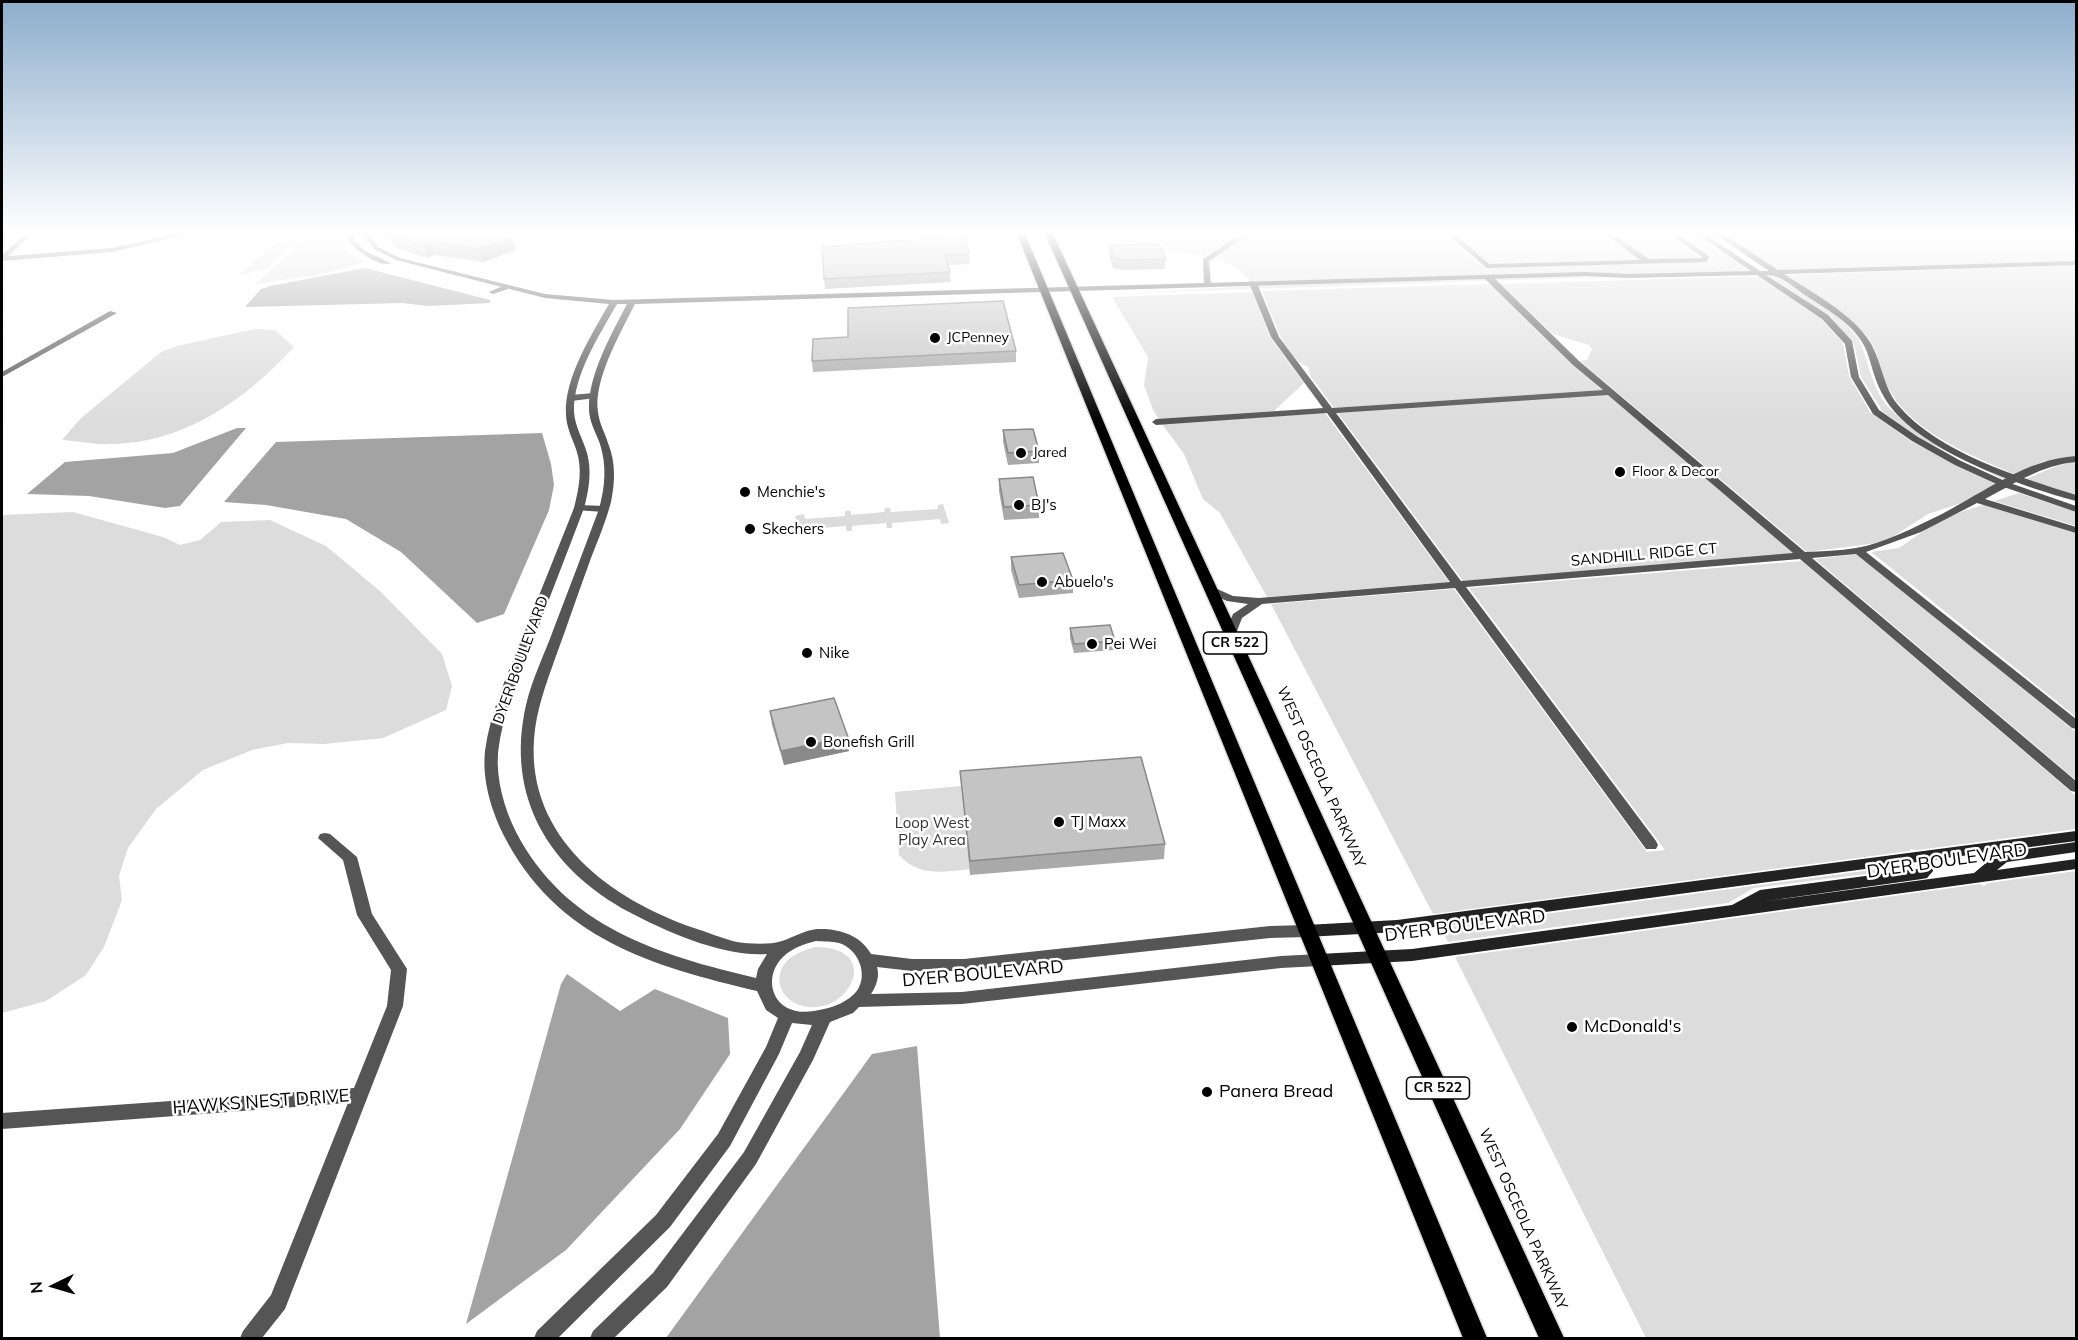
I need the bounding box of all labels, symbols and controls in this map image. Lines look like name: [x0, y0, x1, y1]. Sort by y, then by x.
place label: JCPenney: [947, 330, 1009, 346]
marker: JCPenney: [928, 331, 942, 345]
place label: Jared: [1033, 445, 1067, 461]
marker: Jared: [1014, 446, 1028, 460]
place label: Floor & Decor: [1632, 464, 1719, 480]
marker: Floor & Decor: [1613, 465, 1627, 479]
place label: Menchie's: [757, 483, 826, 501]
marker: Menchie's: [738, 485, 752, 499]
place label: BJ's: [1031, 496, 1057, 514]
marker: BJ's: [1012, 498, 1026, 512]
place label: Skechers: [762, 520, 824, 538]
marker: Skechers: [743, 522, 757, 536]
street label: SANDHILL RIDGE CT: [1570, 540, 1718, 570]
place label: Abuelo's: [1054, 573, 1114, 591]
marker: Abuelo's: [1035, 575, 1049, 589]
street label: DYER BOULEVARD: [489, 594, 553, 726]
road number: CR 522: [1204, 632, 1266, 654]
place label: Pei Wei: [1104, 635, 1157, 653]
marker: Pei Wei: [1085, 637, 1099, 651]
place label: Nike: [819, 644, 849, 662]
marker: Nike: [800, 646, 814, 660]
street label: WEST OSCEOLA PARKWAY: [1273, 684, 1369, 870]
place label: Bonefish Grill: [823, 733, 915, 751]
marker: Bonefish Grill: [804, 735, 818, 749]
place label: TJ Maxx: [1071, 813, 1126, 831]
park label: Loop West Play Area: [895, 814, 969, 849]
marker: TJ Maxx: [1052, 815, 1066, 829]
street label: DYER BOULEVARD: [1865, 839, 2029, 883]
street label: DYER BOULEVARD: [1383, 905, 1547, 947]
street label: DYER BOULEVARD: [901, 956, 1065, 992]
place label: McDonald's: [1584, 1016, 1681, 1038]
marker: McDonald's: [1565, 1020, 1579, 1034]
road number: CR 522: [1406, 1077, 1470, 1099]
place label: Panera Bread: [1219, 1081, 1333, 1103]
street label: HAWKS NEST DRIVE: [172, 1085, 350, 1119]
marker: Panera Bread: [1200, 1085, 1214, 1099]
street label: WEST OSCEOLA PARKWAY: [1475, 1126, 1571, 1312]
north arrow: [24, 1256, 84, 1316]
text: N: [26, 1281, 47, 1294]

